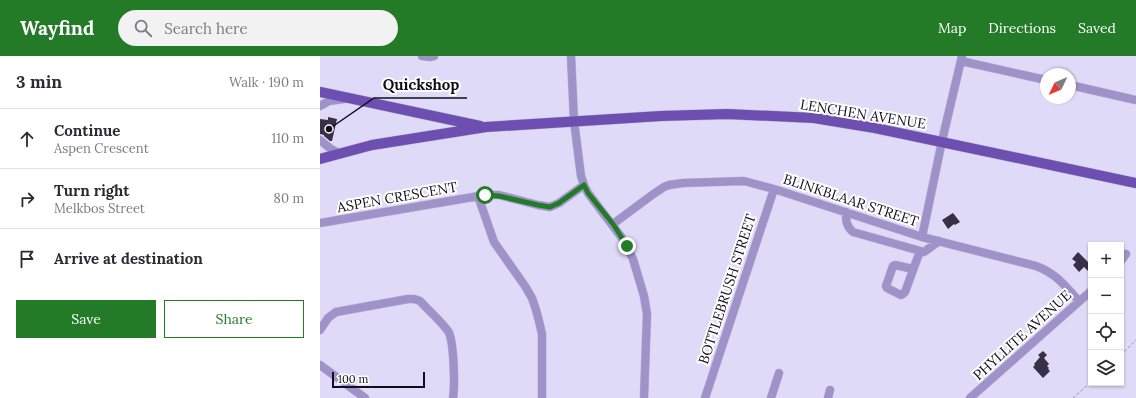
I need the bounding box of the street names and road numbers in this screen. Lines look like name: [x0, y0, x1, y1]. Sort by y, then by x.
street label: LENCHEN AVENUE: [799, 95, 927, 133]
street label: BLINKBLAAR STREET: [781, 170, 921, 230]
street label: ASPEN CRESCENT: [335, 178, 458, 217]
street label: BOTTLEBRUSH STREET: [694, 212, 760, 366]
street label: PHYLLITE AVENUE: [969, 286, 1075, 384]

